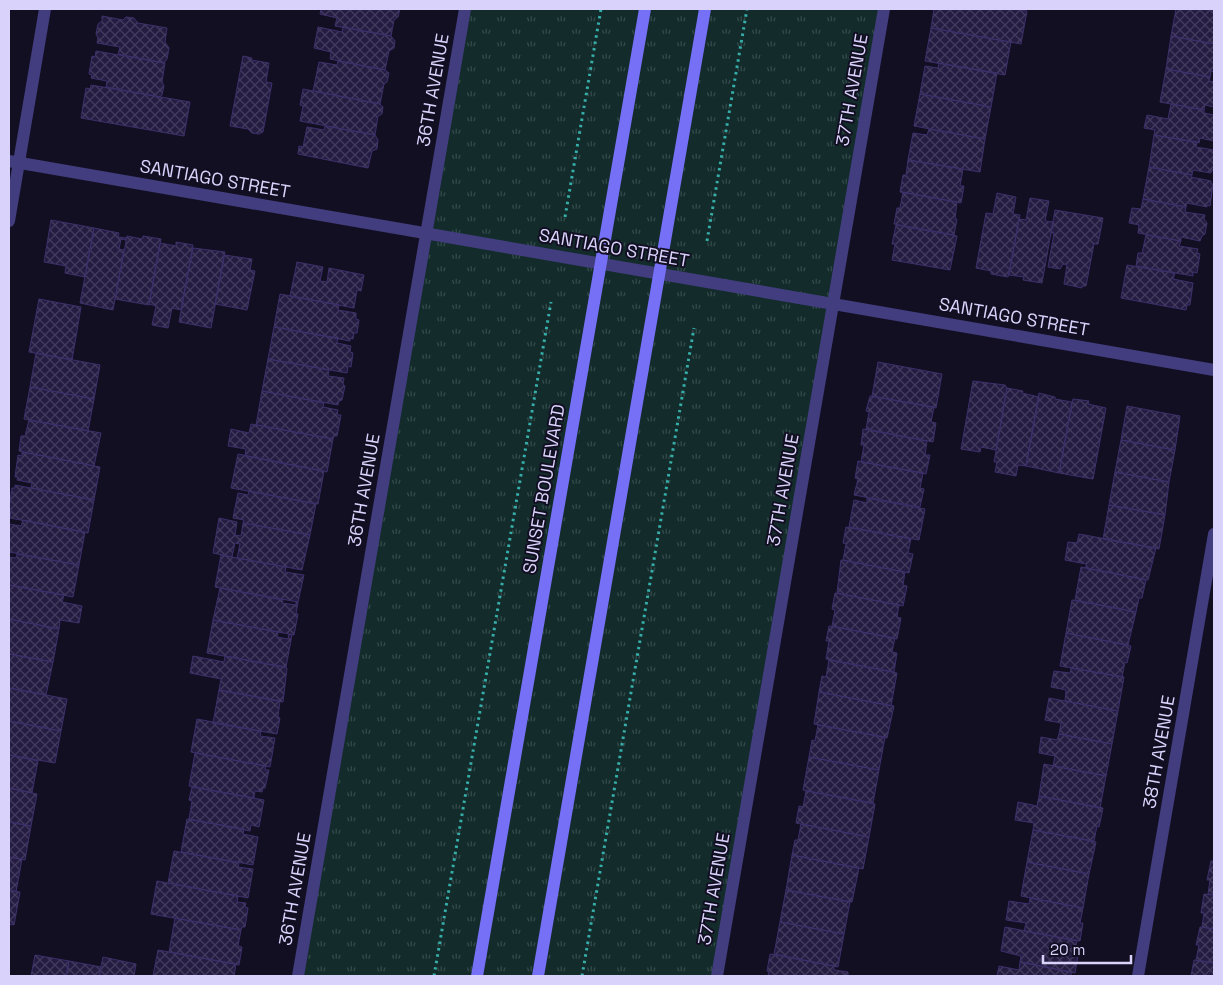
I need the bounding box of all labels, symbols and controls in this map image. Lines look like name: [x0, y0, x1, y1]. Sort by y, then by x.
street label: 36TH AVENUE: [411, 32, 454, 148]
street label: 37TH AVENUE: [830, 32, 873, 148]
street label: SANTIAGO STREET: [138, 154, 292, 203]
street label: SANTIAGO STREET: [537, 223, 691, 272]
street label: SANTIAGO STREET: [937, 292, 1091, 341]
street label: SUNSET BOULEVARD: [517, 402, 570, 575]
street label: 36TH AVENUE: [342, 432, 385, 548]
street label: 37TH AVENUE: [761, 432, 804, 548]
street label: 38TH AVENUE: [1137, 693, 1180, 810]
street label: 36TH AVENUE: [273, 831, 316, 947]
street label: 37TH AVENUE: [692, 831, 735, 947]
scale bar: [1043, 932, 1130, 964]
text: 20 m: [1050, 940, 1085, 959]

